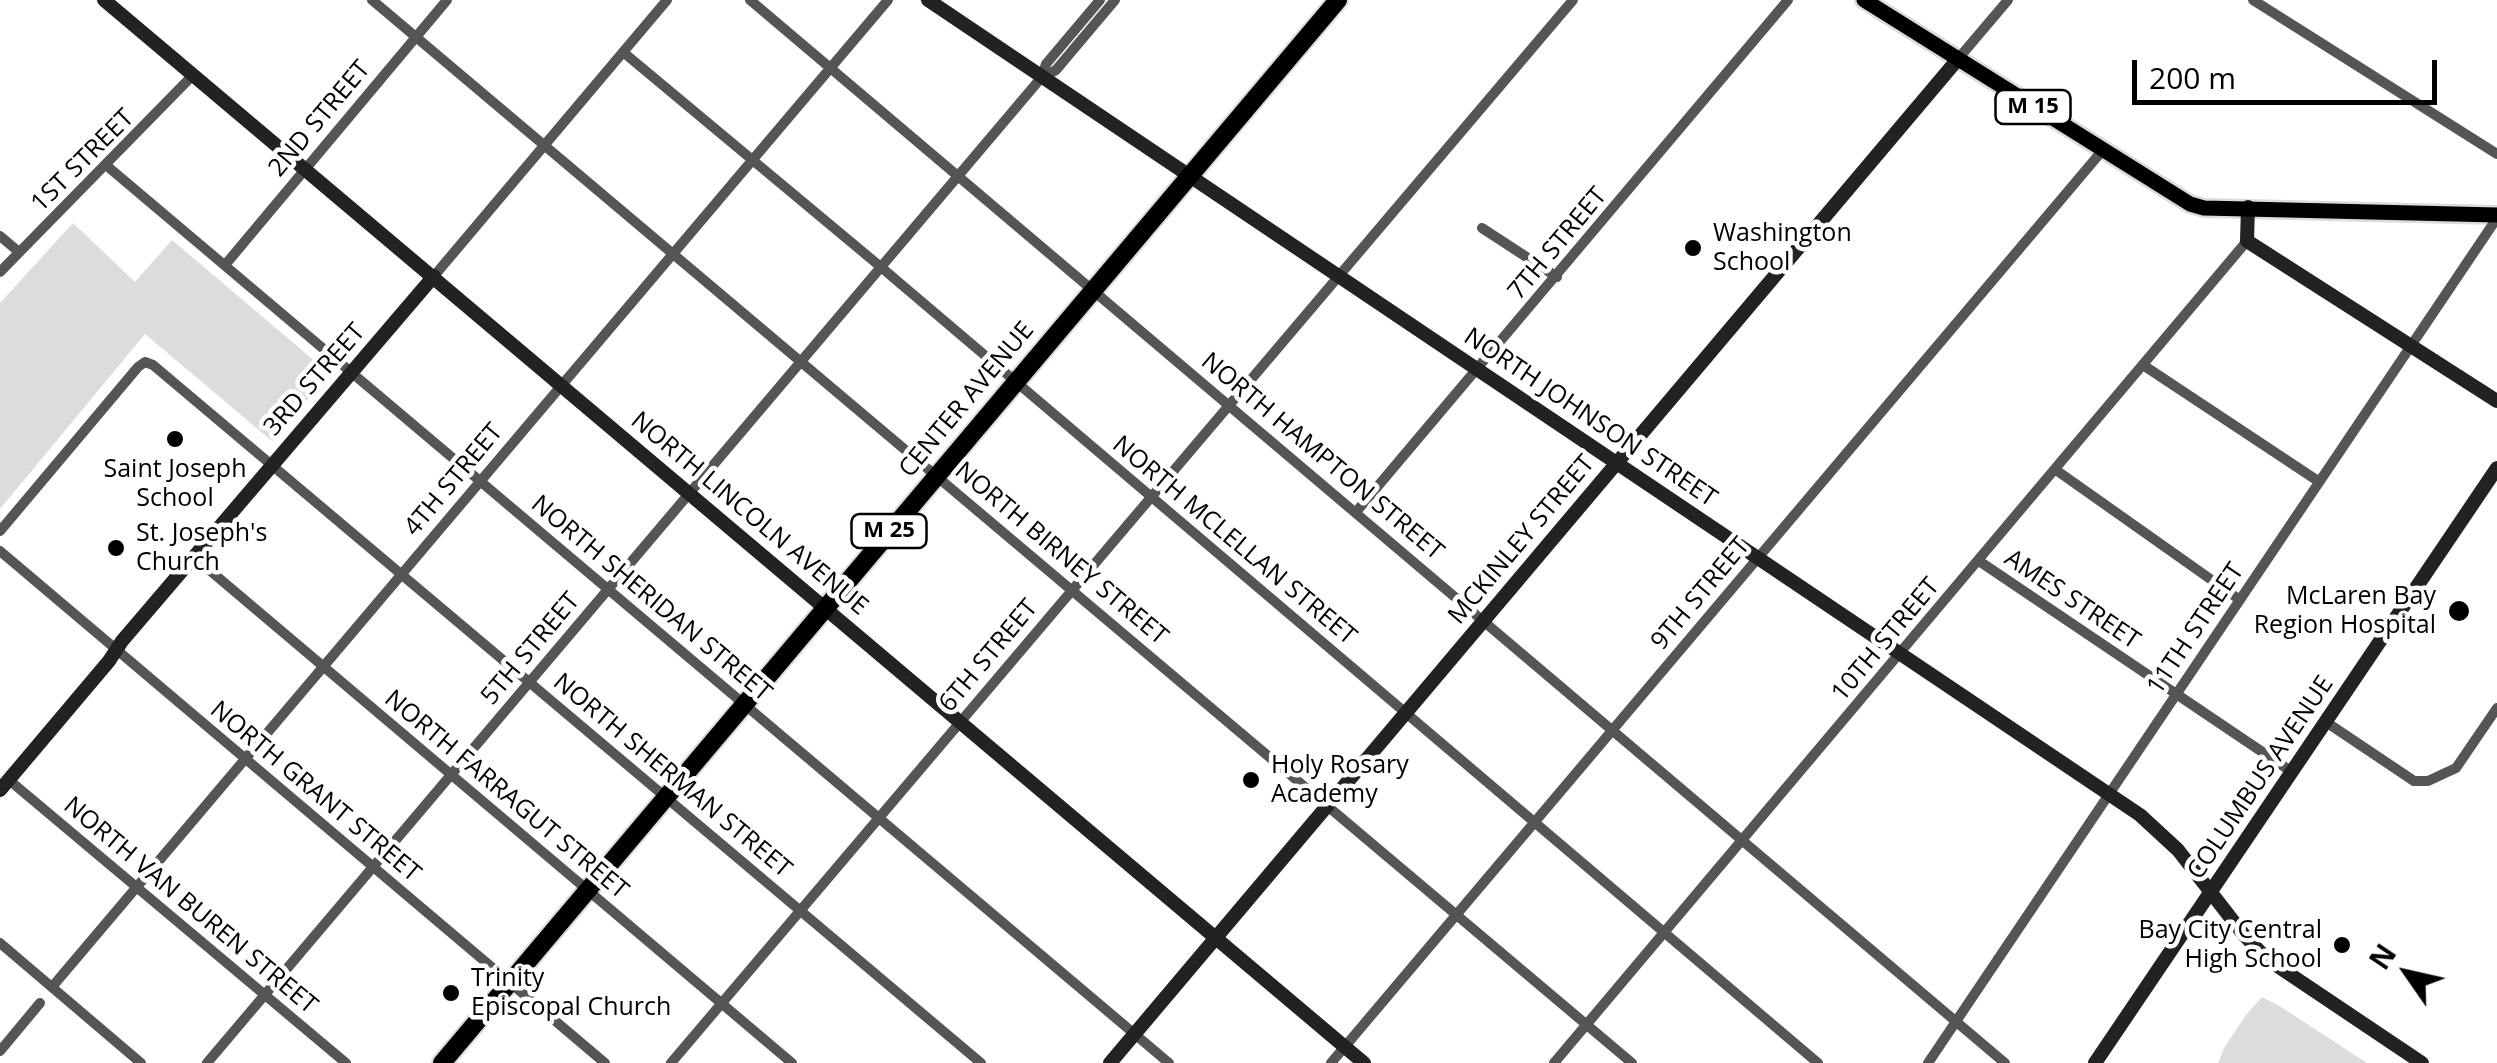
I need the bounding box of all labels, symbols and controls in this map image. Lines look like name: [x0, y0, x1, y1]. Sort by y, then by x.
scale bar: [2137, 40, 2442, 102]
street label: 2ND STREET: [263, 55, 377, 183]
text: 200 m: [2149, 57, 2236, 98]
road number: M 15: [1996, 90, 2070, 124]
street label: 1ST STREET: [25, 103, 141, 219]
street label: 7TH STREET: [1502, 182, 1614, 306]
place label: Washington School: [1713, 219, 1852, 278]
marker: Washington School: [1682, 237, 1704, 259]
street label: CENTER AVENUE: [893, 316, 1041, 484]
street label: 3RD STREET: [258, 318, 372, 442]
street label: NORTH JOHNSON STREET: [1458, 322, 1722, 514]
street label: NORTH HAMPTON STREET: [1195, 347, 1449, 567]
street label: NORTH LINCOLN AVENUE: [624, 406, 874, 622]
street label: 4TH STREET: [398, 418, 510, 542]
marker: Saint Joseph School: [164, 428, 186, 450]
street label: NORTH MCLELLAN STREET: [1106, 430, 1362, 652]
street label: MCKINLEY STREET: [1443, 449, 1601, 631]
place label: Saint Joseph School: [104, 455, 246, 514]
street label: NORTH BIRNEY STREET: [948, 456, 1174, 652]
street label: NORTH SHERIDAN STREET: [525, 490, 777, 708]
road number: M 25: [852, 514, 926, 548]
place label: St. Joseph's Church: [136, 519, 267, 578]
street label: 9TH STREET: [1645, 532, 1757, 656]
marker: St. Joseph's Church: [105, 537, 127, 559]
street label: AMES STREET: [1999, 544, 2145, 656]
street label: 11TH STREET: [2141, 558, 2251, 700]
street label: 10TH STREET: [1826, 572, 1946, 708]
place label: McLaren Bay Region Hospital: [2254, 582, 2436, 641]
street label: 5TH STREET: [475, 587, 587, 711]
street label: 6TH STREET: [933, 594, 1045, 718]
marker: McLaren Bay Region Hospital: [2446, 598, 2472, 624]
street label: NORTH SHERMAN STREET: [547, 667, 797, 885]
street label: COLUMBUS AVENUE: [2182, 671, 2340, 885]
street label: NORTH FARRAGUT STREET: [378, 684, 634, 906]
street label: NORTH GRANT STREET: [204, 695, 426, 889]
place label: Holy Rosary Academy: [1271, 751, 1409, 810]
marker: Holy Rosary Academy: [1240, 769, 1262, 791]
street label: NORTH VAN BUREN STREET: [57, 791, 323, 1021]
place label: Bay City Central High School: [2139, 916, 2322, 975]
north arrow: [2357, 923, 2457, 1023]
marker: Bay City Central High School: [2331, 934, 2353, 956]
text: N: [2360, 936, 2404, 976]
place label: Trinity Episcopal Church: [471, 964, 671, 1023]
marker: Trinity Episcopal Church: [440, 982, 462, 1004]

